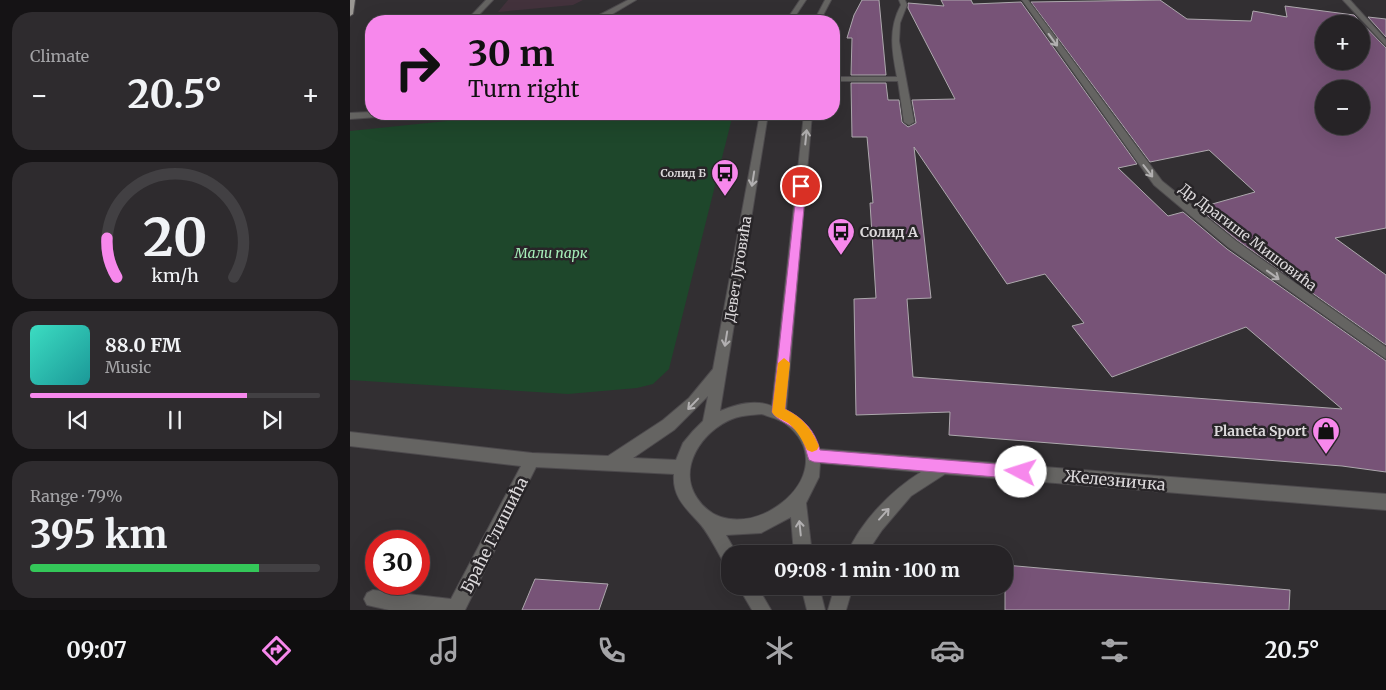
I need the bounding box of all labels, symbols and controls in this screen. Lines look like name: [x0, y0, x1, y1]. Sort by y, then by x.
map controls: [1315, 15, 1370, 135]
button: +: [1315, 15, 1370, 70]
text: 30 m: [468, 32, 554, 76]
one-way arrow: [1048, 33, 1059, 46]
icon: right: [385, 35, 450, 100]
text: Climate: [30, 46, 89, 66]
text: 20.5°: [128, 71, 222, 118]
text: Turn right: [468, 75, 579, 103]
text: −: [30, 77, 49, 113]
text: +: [301, 77, 320, 113]
button: −: [1315, 80, 1370, 135]
one-way arrow: [801, 129, 811, 145]
bus stop icon: Солид Б: [710, 158, 740, 197]
pin: [780, 165, 822, 207]
one-way arrow: [1143, 165, 1154, 178]
place label: Солид Б: [660, 166, 706, 180]
one-way arrow: [747, 171, 757, 187]
icon: arrive: [787, 172, 815, 200]
street label: Др Драгише Мишовића: [1176, 179, 1321, 295]
text: 20: [143, 205, 207, 270]
street label: Девет Југовића: [721, 214, 755, 323]
bus stop icon: Солид А: [826, 217, 856, 256]
place label: Солид А: [860, 223, 919, 241]
park label: Мали парк: [514, 244, 588, 262]
text: km/h: [151, 264, 199, 287]
one-way arrow: [1266, 270, 1280, 280]
one-way arrow: [721, 331, 731, 347]
text: 88.0 FM: [105, 333, 181, 357]
text: Music: [105, 357, 151, 377]
one-way arrow: [687, 398, 699, 410]
icon: previous: [64, 406, 92, 434]
icon: pause: [161, 406, 189, 434]
icon: next: [258, 406, 286, 434]
shop icon: Planeta Sport: [1311, 416, 1341, 455]
place label: Planeta Sport: [1214, 422, 1307, 440]
position arrow: [994, 445, 1046, 497]
street label: Железничка: [1064, 466, 1167, 494]
street label: Браће Глишића: [456, 473, 532, 596]
text: Range · 79%: [30, 486, 122, 506]
one-way arrow: [878, 508, 889, 521]
text: 395 km: [30, 511, 168, 558]
one-way arrow: [795, 520, 805, 536]
speed limit sign: 30: [365, 530, 430, 595]
text: 09:08 · 1 min · 100 m: [774, 558, 960, 582]
icon: directions: [259, 633, 294, 668]
icon: music: [427, 633, 462, 668]
icon: phone: [594, 633, 629, 668]
icon: climate: [762, 633, 797, 668]
icon: car: [930, 633, 965, 668]
icon: filters: [1097, 633, 1132, 668]
text: 09:07: [66, 636, 127, 664]
text: 20.5°: [1265, 636, 1320, 664]

